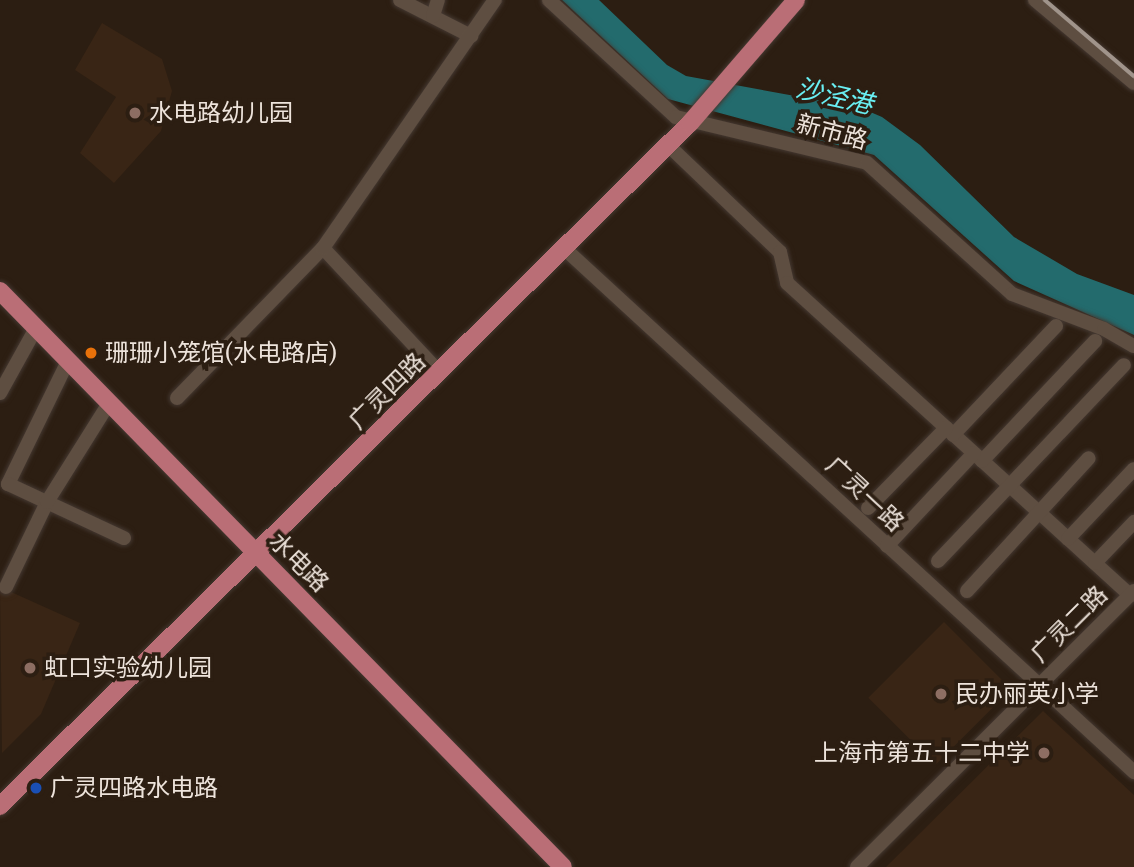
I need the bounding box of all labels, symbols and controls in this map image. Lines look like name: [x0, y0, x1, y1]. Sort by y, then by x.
water label: 沙泾港: [792, 73, 876, 121]
place label: 水电路幼儿园: [149, 99, 293, 127]
marker: 水电路幼儿园: [127, 105, 143, 121]
street label: 新市路: [793, 109, 871, 155]
place label: 珊珊小笼馆(水电路店): [105, 339, 337, 367]
marker: 珊珊小笼馆(水电路店): [83, 345, 99, 361]
street label: 广灵四路: [343, 347, 431, 435]
street label: 广灵一路: [820, 451, 910, 537]
street label: 水电路: [263, 526, 335, 598]
street label: 广灵二路: [1025, 580, 1113, 668]
place label: 虹口实验幼儿园: [44, 654, 212, 682]
marker: 虹口实验幼儿园: [22, 660, 38, 676]
place label: 民办丽英小学: [955, 680, 1099, 708]
marker: 民办丽英小学: [933, 686, 949, 702]
place label: 上海市第五十二中学: [814, 739, 1030, 767]
marker: 上海市第五十二中学: [1036, 745, 1052, 761]
place label: 广灵四路水电路: [50, 774, 218, 802]
marker: 广灵四路水电路: [28, 780, 44, 796]

